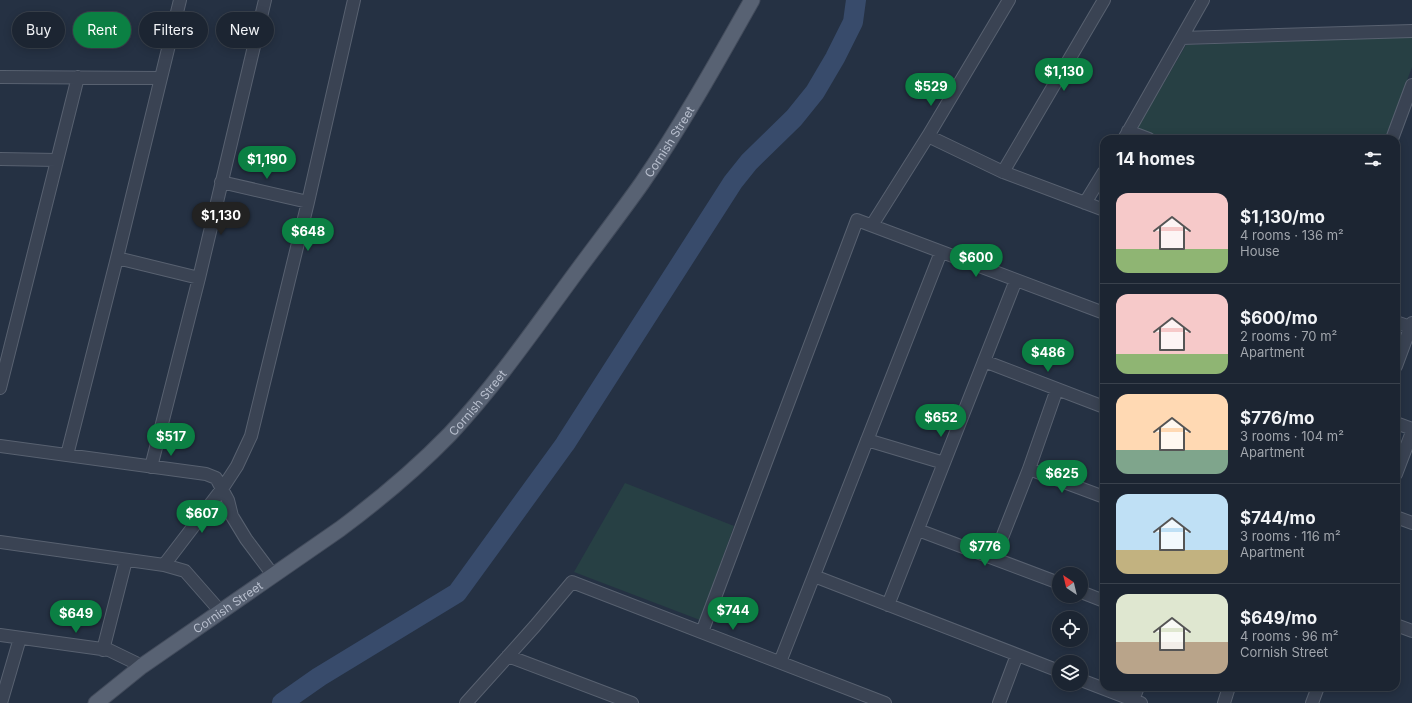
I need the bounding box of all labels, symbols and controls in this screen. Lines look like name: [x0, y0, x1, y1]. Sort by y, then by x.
chip: Buy: [12, 12, 65, 48]
chip: Rent: [73, 12, 131, 48]
chip: Filters: [139, 12, 208, 48]
chip: New: [216, 12, 274, 48]
pin: $1,130: [1031, 58, 1097, 92]
text: $1,130: [1044, 63, 1084, 79]
pin: $529: [907, 73, 955, 107]
text: $529: [914, 78, 948, 94]
street label: Cornish Street: [641, 103, 697, 180]
pin: $1,190: [234, 146, 300, 180]
icon: filters: [1362, 148, 1384, 170]
text: 14 homes: [1116, 149, 1195, 169]
text: $1,190: [247, 151, 287, 167]
pin: $1,130: [188, 202, 254, 236]
text: $1,130: [201, 207, 241, 223]
text: $1,130/mo: [1240, 207, 1325, 227]
icon: home: [1148, 209, 1196, 257]
pin: $648: [284, 218, 332, 252]
text: $648: [291, 223, 325, 239]
text: 4 rooms · 136 m²: [1240, 227, 1344, 243]
text: House: [1240, 243, 1280, 259]
pin: $600: [952, 244, 1000, 278]
text: $600: [959, 249, 993, 265]
text: $600/mo: [1240, 308, 1318, 328]
icon: home: [1148, 310, 1196, 358]
text: 2 rooms · 70 m²: [1240, 328, 1337, 344]
pin: $486: [1024, 339, 1072, 373]
text: $486: [1031, 344, 1065, 360]
text: Apartment: [1240, 344, 1305, 360]
street label: Cornish Street: [445, 366, 509, 438]
pin: $652: [917, 404, 965, 438]
text: $776/mo: [1240, 408, 1315, 428]
text: $652: [924, 409, 958, 425]
icon: home: [1148, 410, 1196, 458]
pin: $517: [147, 423, 195, 457]
text: $517: [156, 428, 186, 444]
text: 3 rooms · 104 m²: [1240, 428, 1344, 444]
text: Apartment: [1240, 444, 1305, 460]
pin: $625: [1038, 460, 1086, 494]
text: $625: [1045, 465, 1079, 481]
pin: $607: [178, 500, 226, 534]
text: $607: [185, 505, 219, 521]
text: $744/mo: [1240, 508, 1316, 528]
icon: home: [1148, 510, 1196, 558]
text: 3 rooms · 116 m²: [1240, 528, 1341, 544]
pin: $776: [961, 533, 1009, 567]
text: $776: [969, 538, 1001, 554]
text: Apartment: [1240, 544, 1305, 560]
north arrow: [1052, 567, 1088, 603]
map controls: [1052, 567, 1088, 691]
street label: Cornish Street: [190, 577, 265, 636]
pin: $744: [709, 597, 757, 631]
pin: $649: [52, 600, 100, 634]
text: $744: [717, 602, 749, 618]
text: $649: [59, 605, 93, 621]
text: $649/mo: [1240, 608, 1317, 628]
icon: home: [1148, 610, 1196, 658]
button: locate: [1052, 611, 1088, 647]
text: 4 rooms · 96 m²: [1240, 628, 1339, 644]
text: Cornish Street: [1240, 644, 1328, 660]
button: layers: [1052, 655, 1088, 691]

